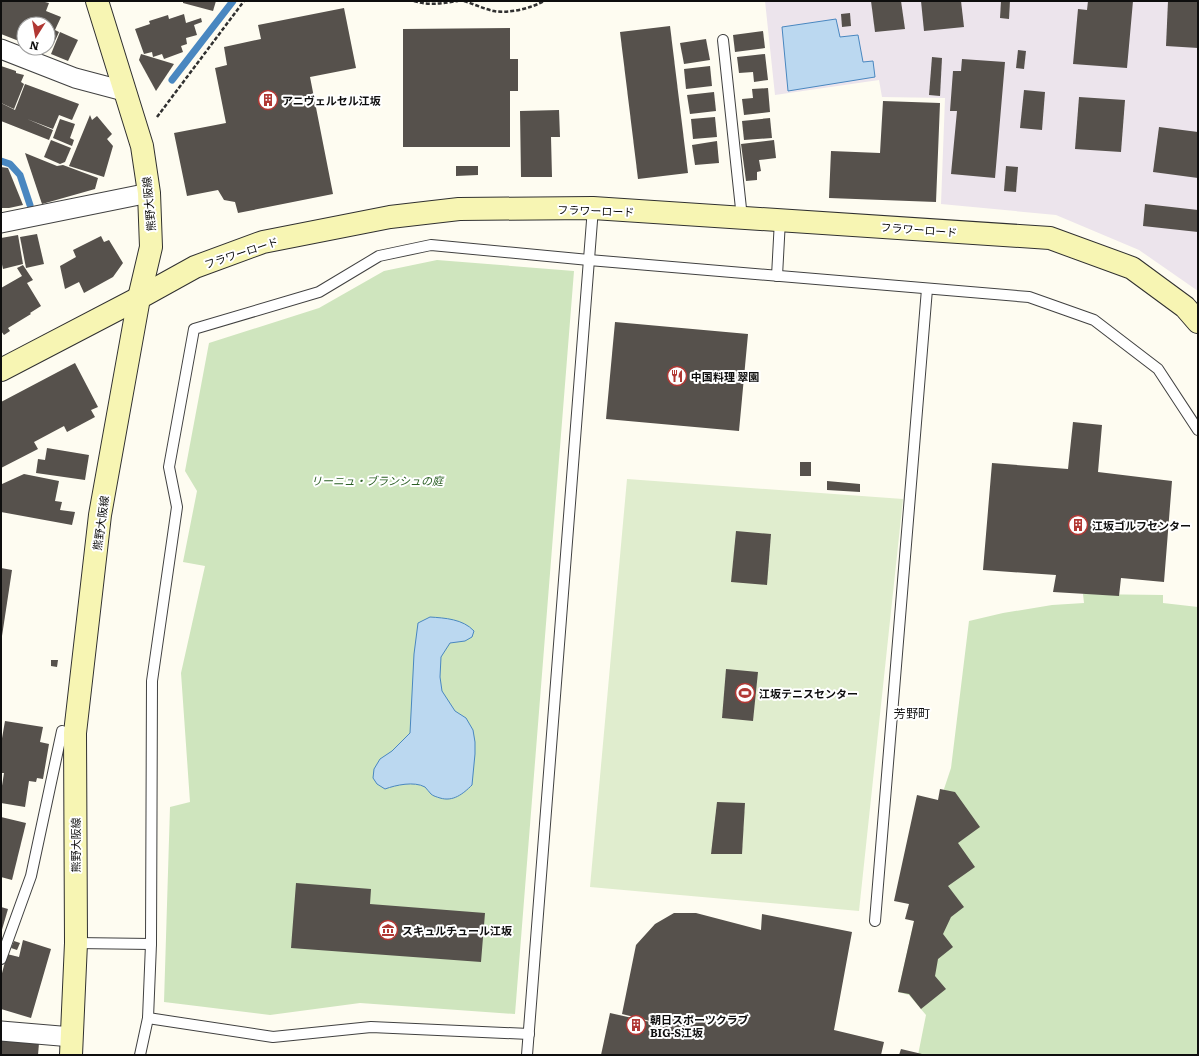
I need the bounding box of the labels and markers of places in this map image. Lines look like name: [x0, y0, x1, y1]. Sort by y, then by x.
building icon: アニヴェルセル江坂: [257, 89, 279, 111]
place label: アニヴェルセル江坂: [282, 92, 381, 108]
restaurant icon: 中国料理 翠園: [666, 365, 688, 387]
place label: 中国料理 翠園: [691, 368, 759, 384]
building icon: 江坂ゴルフセンター: [1067, 514, 1089, 536]
place label: 江坂ゴルフセンター: [1092, 517, 1191, 533]
sports icon: 江坂テニスセンター: [734, 682, 756, 704]
place label: 江坂テニスセンター: [759, 685, 858, 701]
museum icon: スキュルチュール江坂: [377, 919, 399, 941]
place label: スキュルチュール江坂: [402, 922, 512, 938]
place label: 朝日スポーツクラブ BIG-S江坂: [650, 1011, 749, 1040]
building icon: 朝日スポーツクラブ BIG-S江坂: [625, 1014, 647, 1036]

